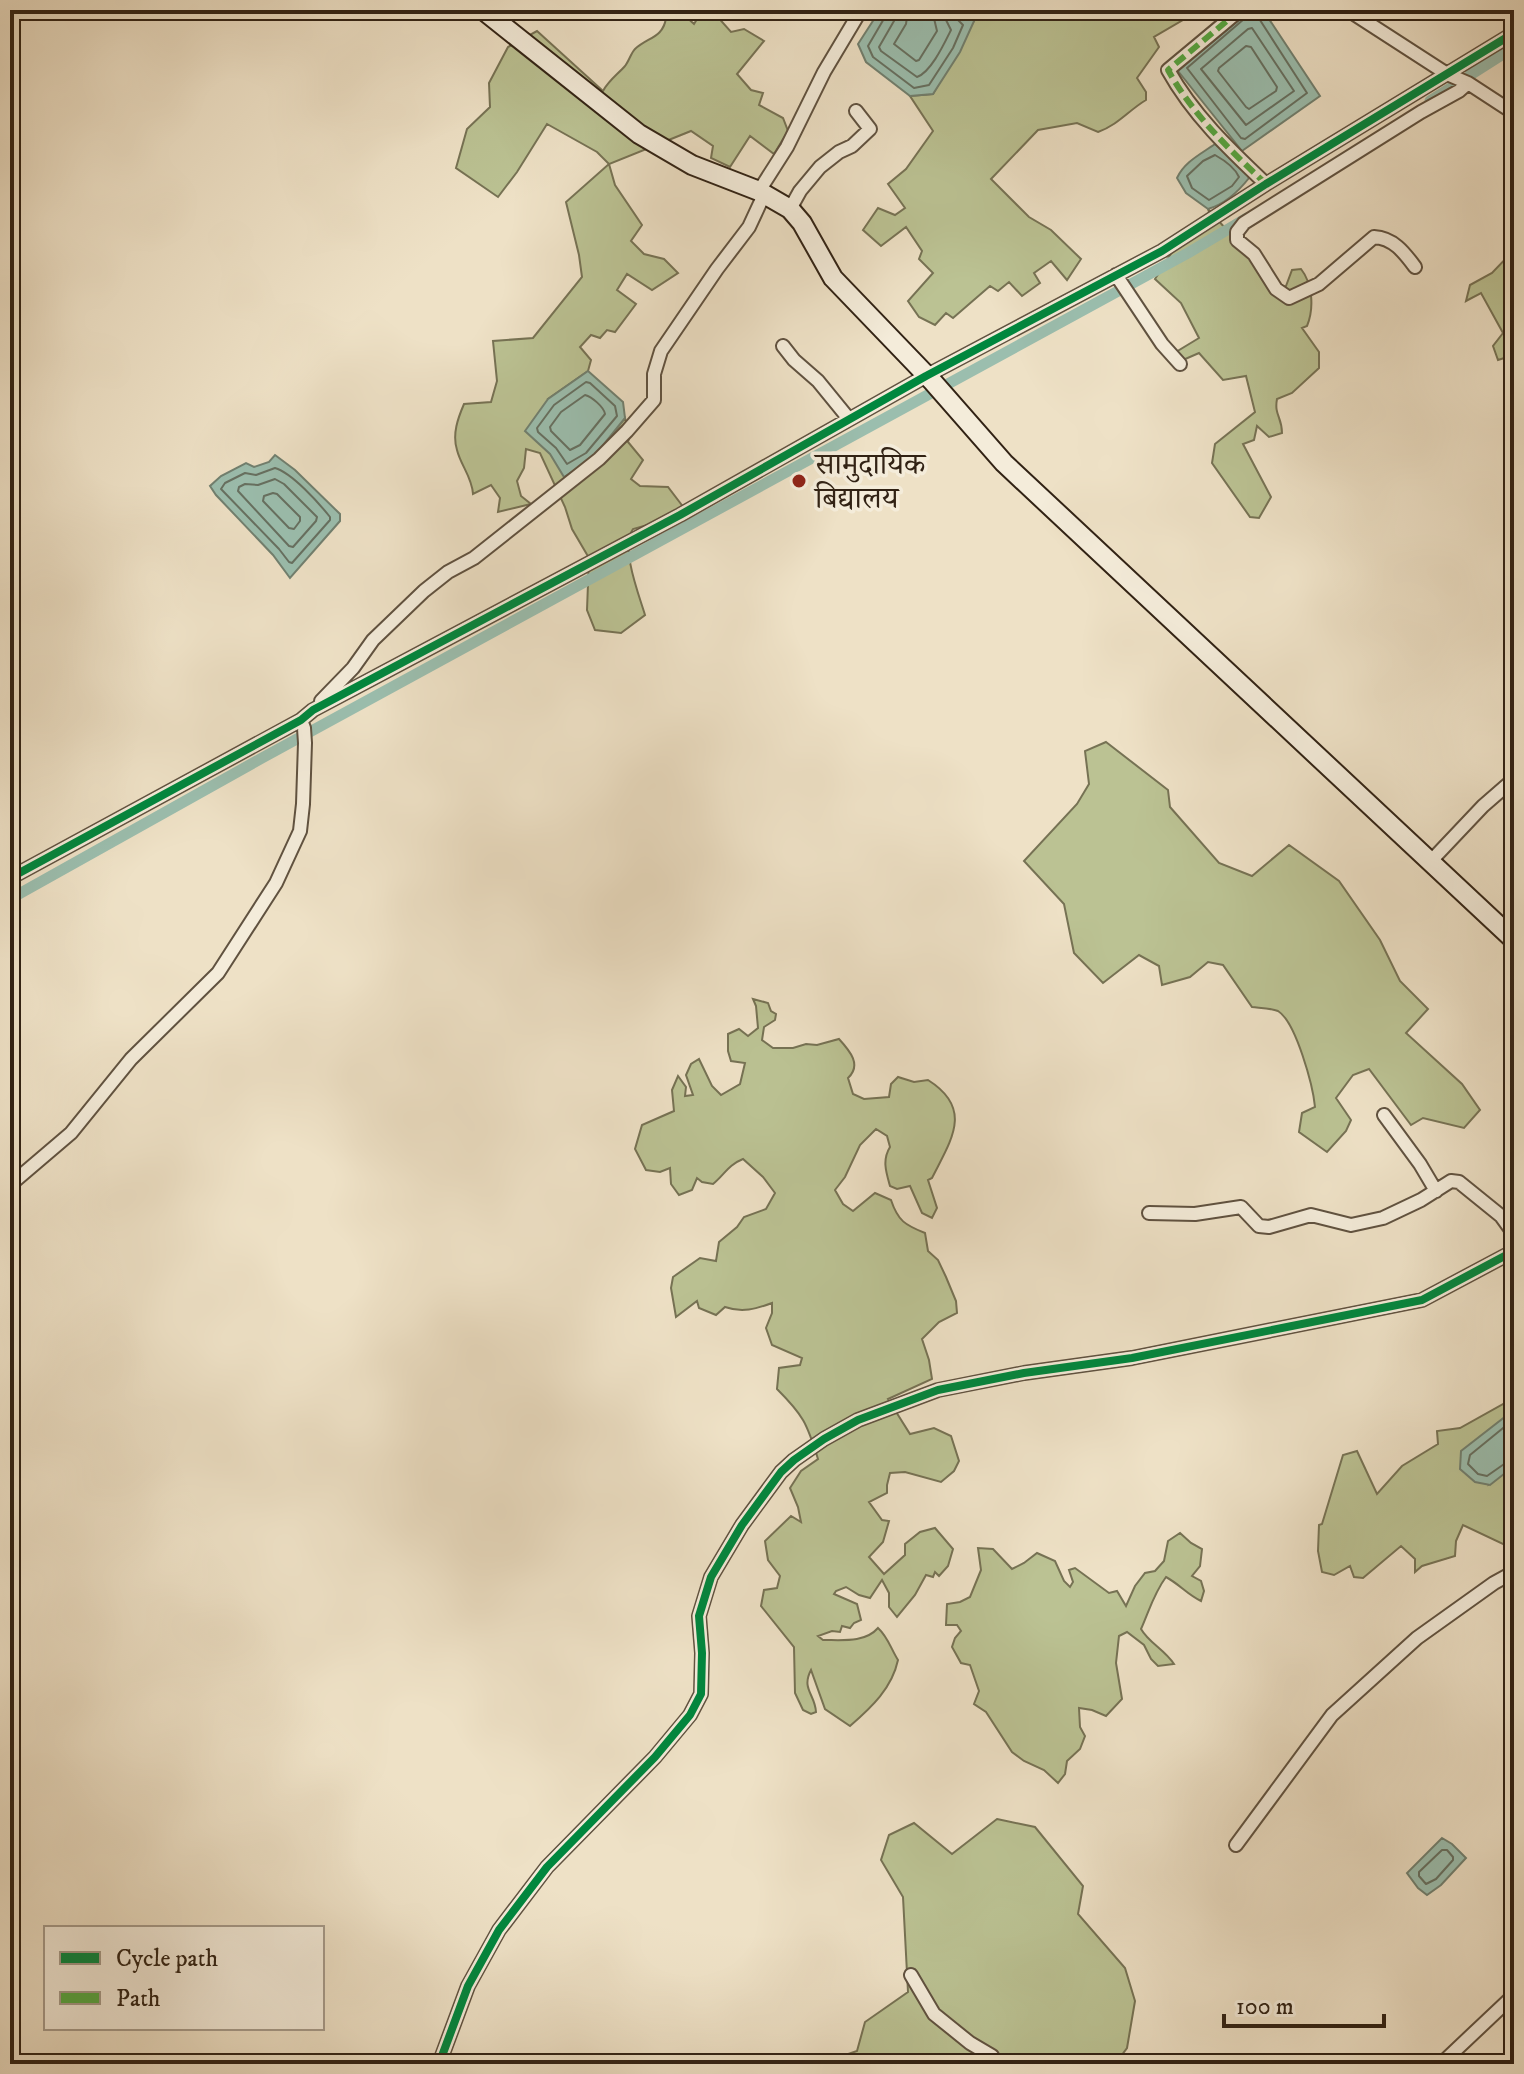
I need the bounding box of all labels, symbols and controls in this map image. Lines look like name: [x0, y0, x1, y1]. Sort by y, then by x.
place label: सामुदायिक बिद्यालय: [813, 447, 927, 518]
marker: सामुदायिक बिद्यालय: [790, 472, 808, 490]
legend: [44, 1926, 324, 2030]
text: Cycle path: [116, 1944, 218, 1974]
scale bar: [1224, 1978, 1384, 2028]
text: Path: [116, 1984, 161, 2014]
text: 100 m: [1236, 1992, 1294, 2022]

